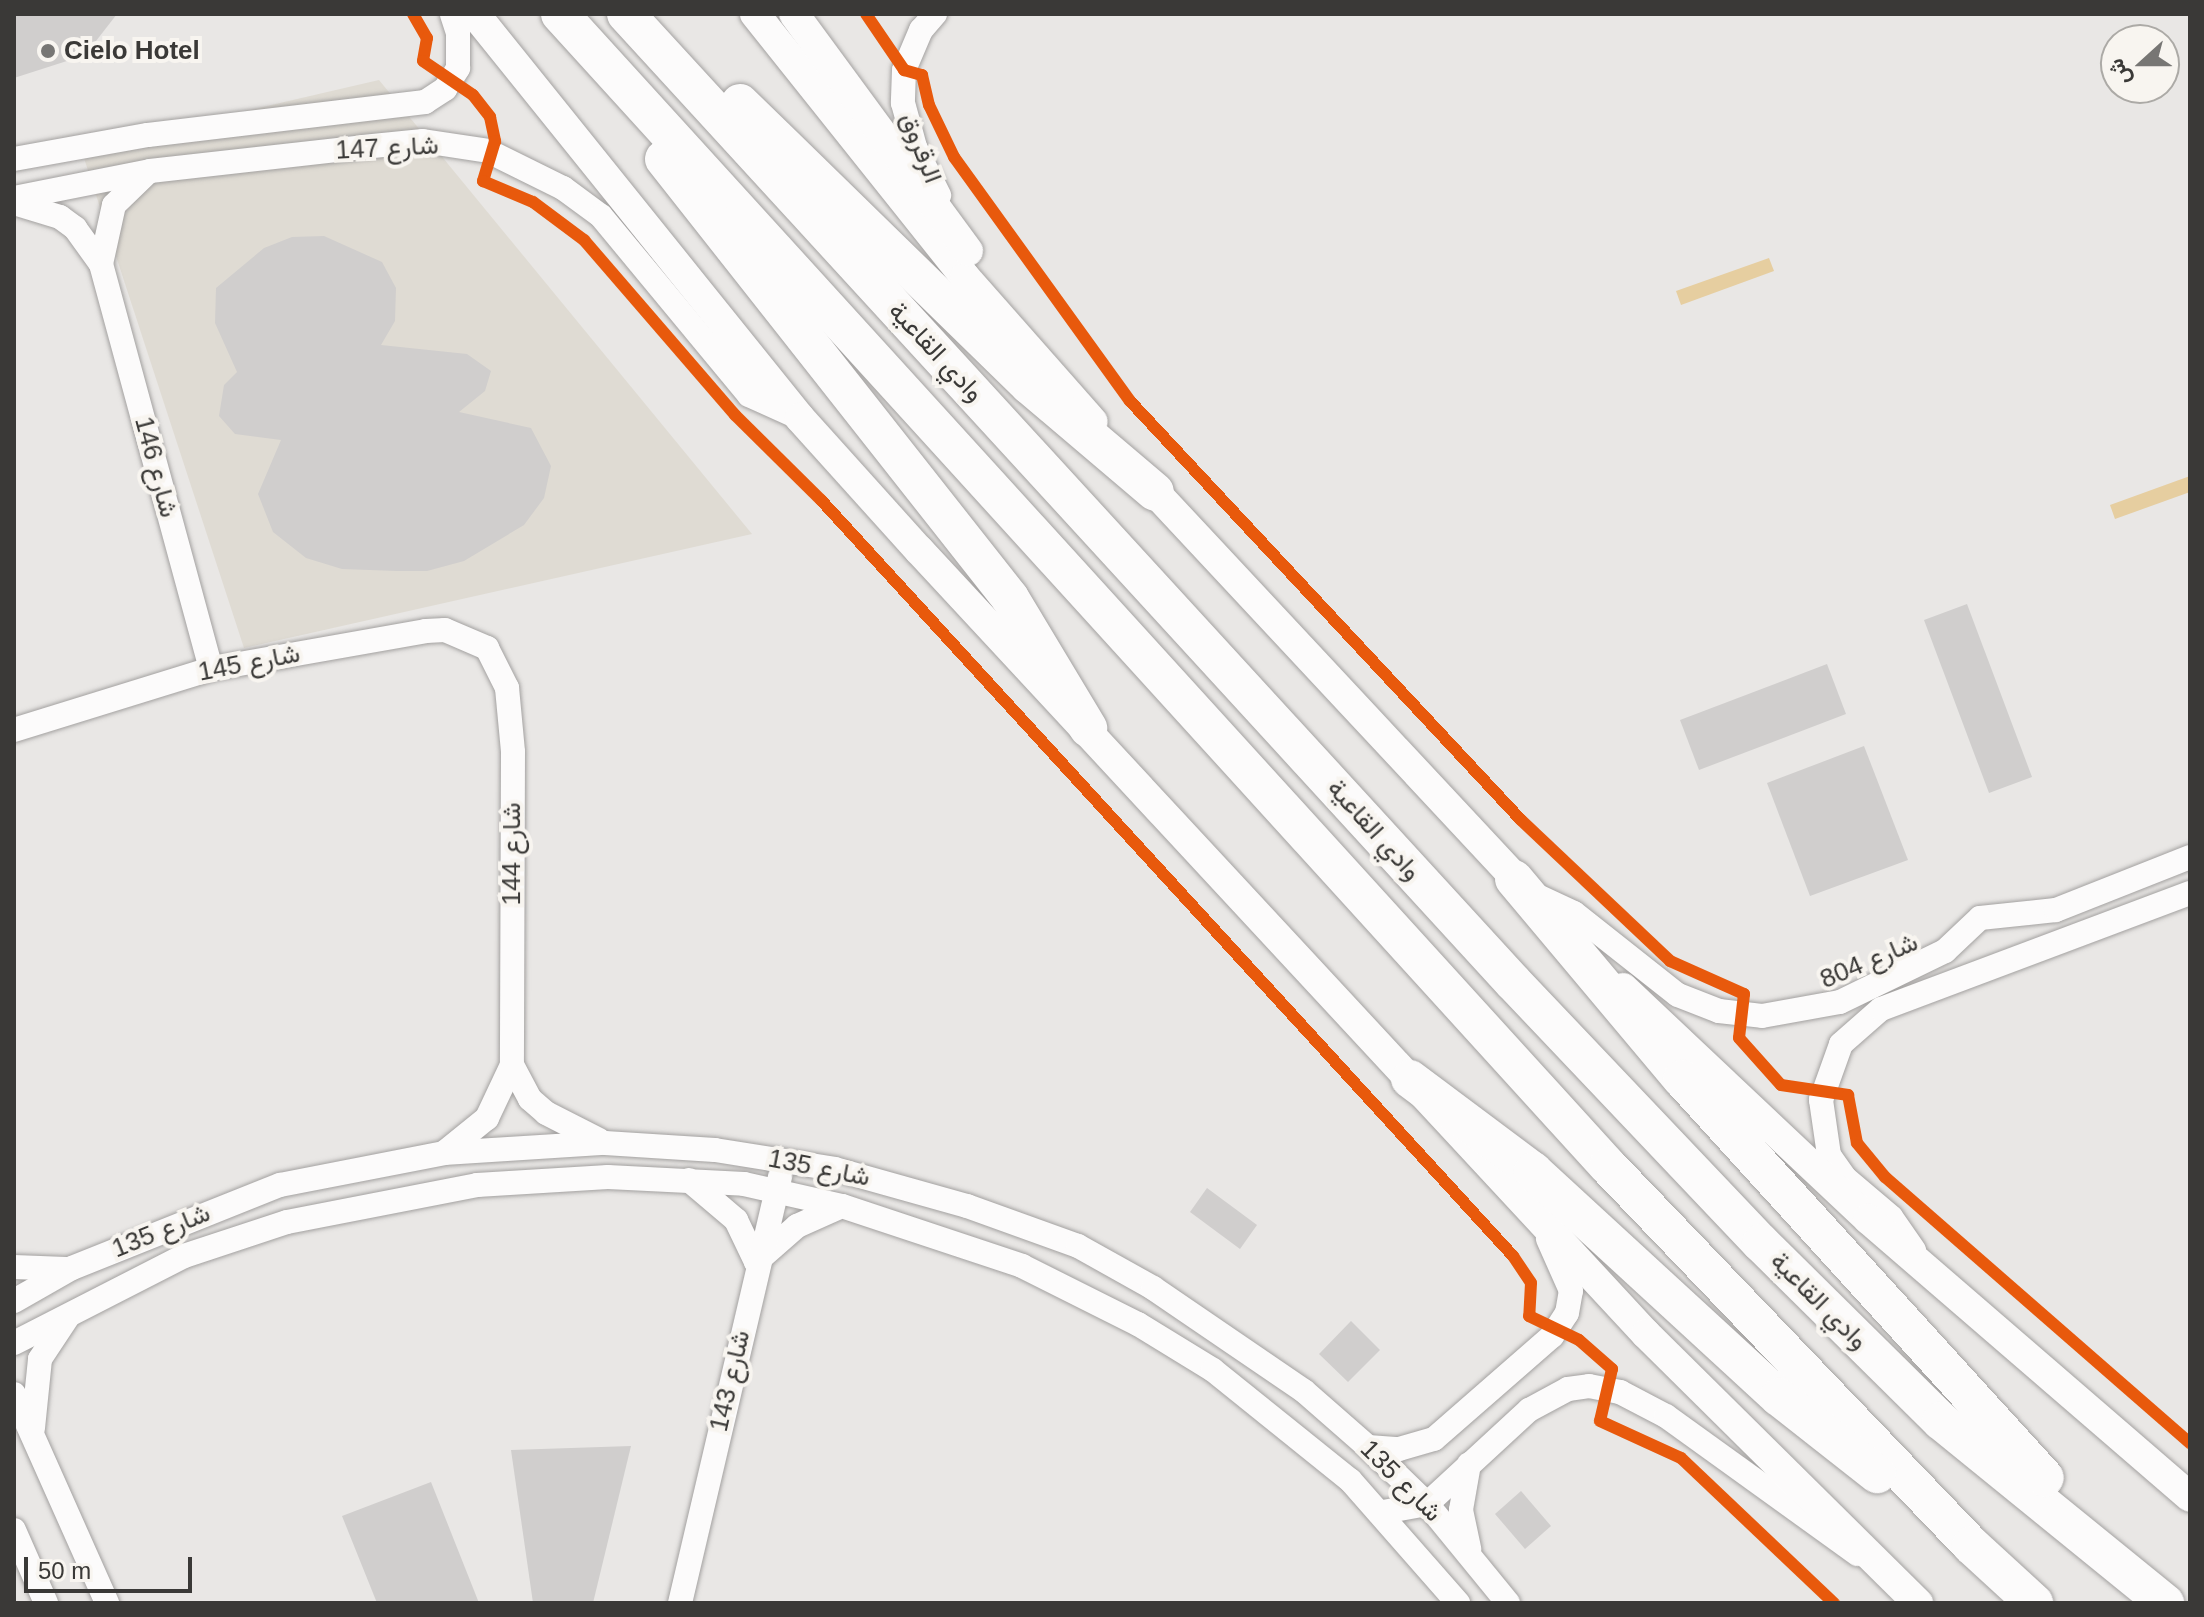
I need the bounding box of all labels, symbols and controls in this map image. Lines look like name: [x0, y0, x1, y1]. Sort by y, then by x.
north arrow: [2100, 24, 2180, 104]
place label: Cielo Hotel: [64, 35, 200, 67]
marker: Cielo Hotel: [39, 42, 57, 60]
text: ش: [2103, 55, 2135, 89]
street label: الرقروق: [893, 108, 949, 188]
street label: شارع 147: [335, 130, 439, 166]
street label: وادي القاعية: [882, 296, 990, 408]
street label: شارع 146: [128, 413, 184, 521]
street label: شارع 145: [196, 638, 302, 688]
street label: وادي القاعية: [1320, 773, 1428, 887]
street label: شارع 144: [496, 803, 528, 905]
street label: شارع 804: [1816, 927, 1922, 995]
street label: شارع 135: [766, 1143, 872, 1193]
street label: شارع 135: [107, 1197, 215, 1265]
street label: وادي القاعية: [1764, 1246, 1874, 1356]
street label: شارع 143: [703, 1327, 757, 1435]
street label: شارع 135: [1354, 1434, 1448, 1528]
scale bar: [28, 1541, 196, 1591]
text: 50 m: [38, 1557, 91, 1584]

